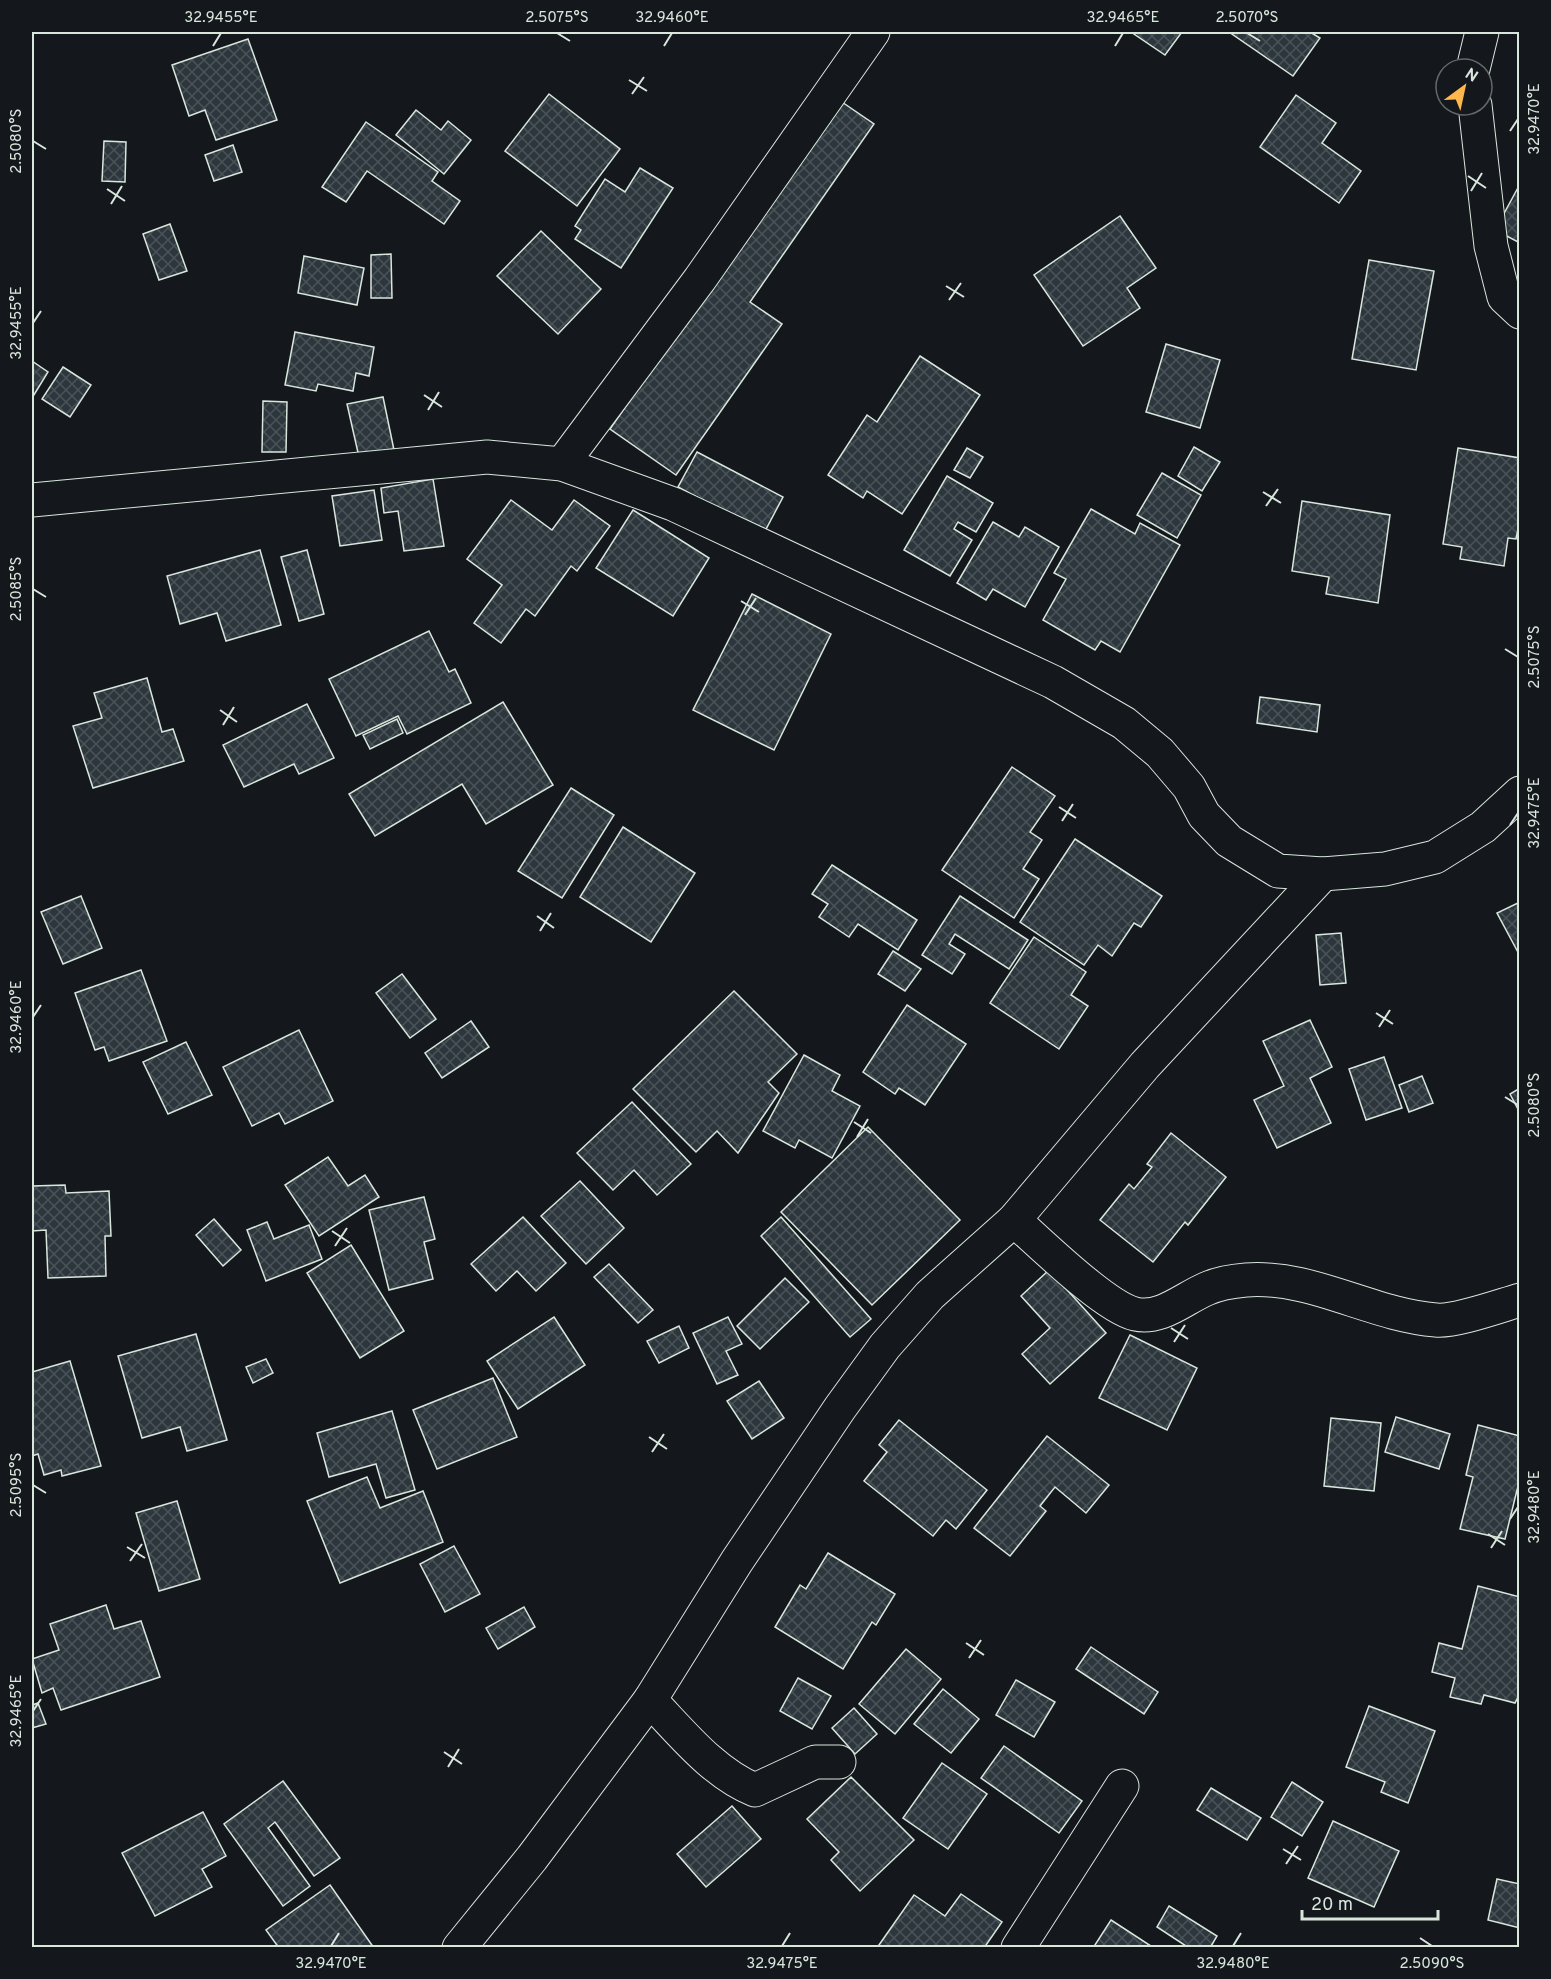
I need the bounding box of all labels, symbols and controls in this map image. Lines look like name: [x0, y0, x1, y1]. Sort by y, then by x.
text: 32.9455°E: [184, 9, 258, 28]
text: 2.5075°S: [525, 9, 589, 28]
text: 32.9460°E: [635, 9, 709, 28]
text: 32.9465°E: [1087, 9, 1159, 28]
text: 2.5070°S: [1215, 9, 1279, 28]
north arrow: [1434, 57, 1494, 117]
text: N: [1461, 65, 1481, 88]
text: 32.9470°E: [1526, 83, 1545, 155]
text: 2.5080°S: [8, 108, 27, 174]
text: 32.9455°E: [8, 286, 27, 360]
text: 2.5085°S: [8, 556, 27, 622]
text: 2.5075°S: [1526, 625, 1545, 689]
text: 32.9475°E: [1526, 777, 1545, 849]
text: 32.9460°E: [8, 980, 27, 1054]
text: 2.5080°S: [1526, 1072, 1545, 1138]
text: 2.5095°S: [8, 1453, 27, 1517]
text: 32.9480°E: [1526, 1470, 1545, 1544]
text: 32.9465°E: [8, 1675, 27, 1747]
scale bar: [1302, 1883, 1438, 1921]
text: 20 m: [1311, 1894, 1353, 1917]
text: 32.9470°E: [295, 1955, 367, 1974]
text: 32.9475°E: [746, 1955, 818, 1974]
text: 32.9480°E: [1196, 1955, 1270, 1974]
text: 2.5090°S: [1399, 1955, 1465, 1974]

